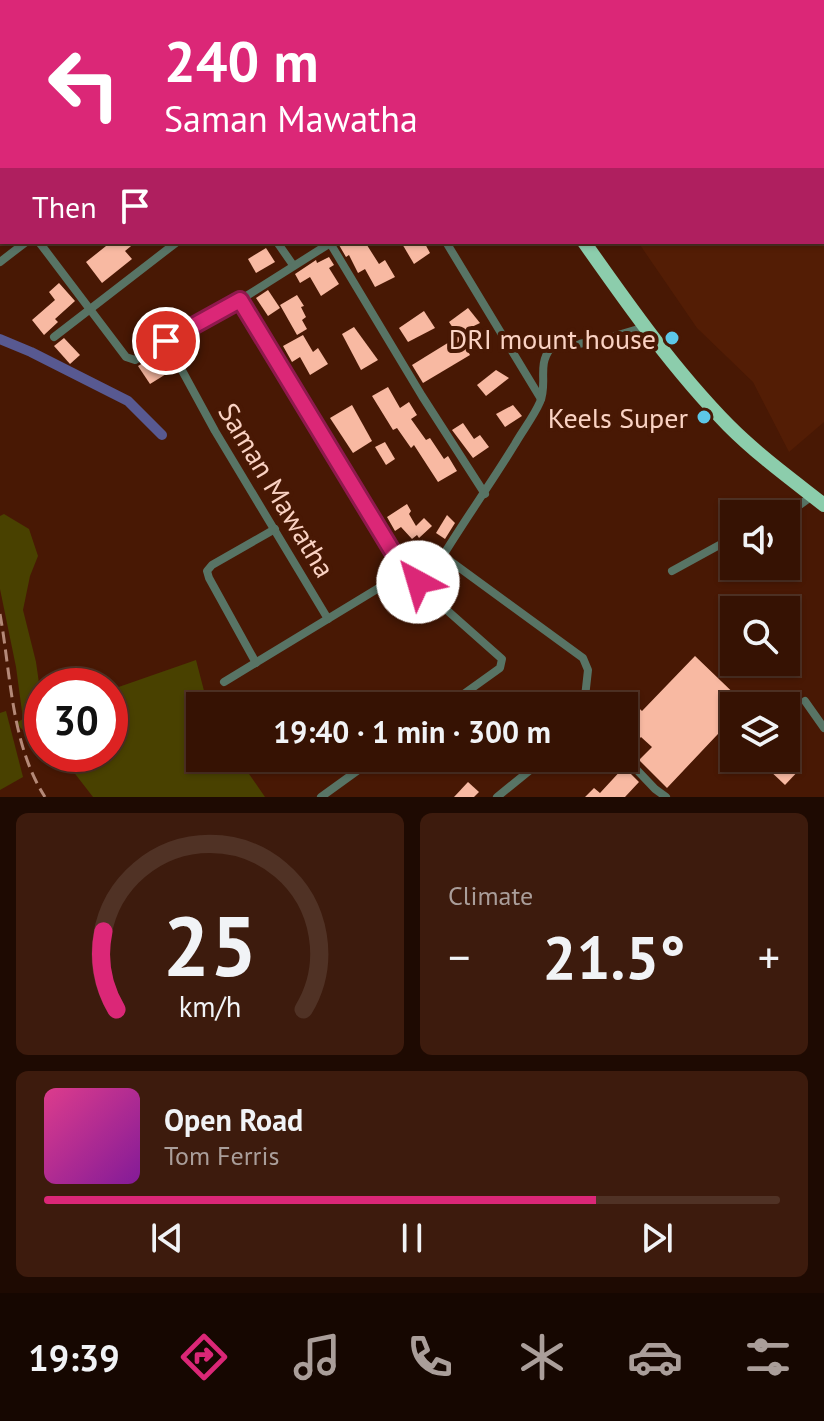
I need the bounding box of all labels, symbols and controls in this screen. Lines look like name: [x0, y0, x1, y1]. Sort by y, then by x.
text: 240 m: [164, 25, 319, 97]
icon: left: [32, 32, 136, 136]
text: Saman Mawatha: [164, 95, 418, 142]
icon: arrive: [113, 184, 157, 228]
text: Then: [32, 187, 97, 226]
pin: [132, 307, 200, 375]
icon: arrive: [144, 319, 188, 363]
place label: DRI mount house: [449, 320, 656, 357]
marker: DRI mount house: [663, 329, 681, 347]
street label: Saman Mawatha: [210, 396, 344, 584]
place label: Keels Super: [548, 399, 688, 436]
marker: Keels Super: [695, 408, 713, 426]
map controls: [720, 500, 800, 772]
button: sound: [720, 500, 800, 580]
position arrow: [376, 540, 460, 624]
button: search: [720, 596, 800, 676]
speed limit sign: 30: [24, 668, 128, 772]
button: layers: [720, 692, 800, 772]
text: 19:40 · 1 min · 300 m: [273, 712, 551, 751]
text: Climate: [448, 879, 533, 912]
text: 25: [163, 891, 257, 999]
text: 21.5°: [542, 918, 686, 996]
text: −: [448, 928, 470, 985]
text: +: [758, 928, 780, 985]
text: km/h: [179, 988, 241, 1025]
text: Open Road: [164, 1100, 303, 1139]
text: Tom Ferris: [164, 1139, 279, 1172]
icon: previous: [145, 1216, 189, 1260]
icon: pause: [390, 1216, 434, 1260]
icon: next: [635, 1216, 679, 1260]
icon: directions: [176, 1329, 232, 1385]
icon: music: [289, 1329, 345, 1385]
icon: phone: [402, 1329, 458, 1385]
icon: climate: [514, 1329, 570, 1385]
icon: car: [627, 1329, 683, 1385]
icon: filters: [740, 1329, 796, 1385]
text: 19:39: [28, 1334, 120, 1381]

